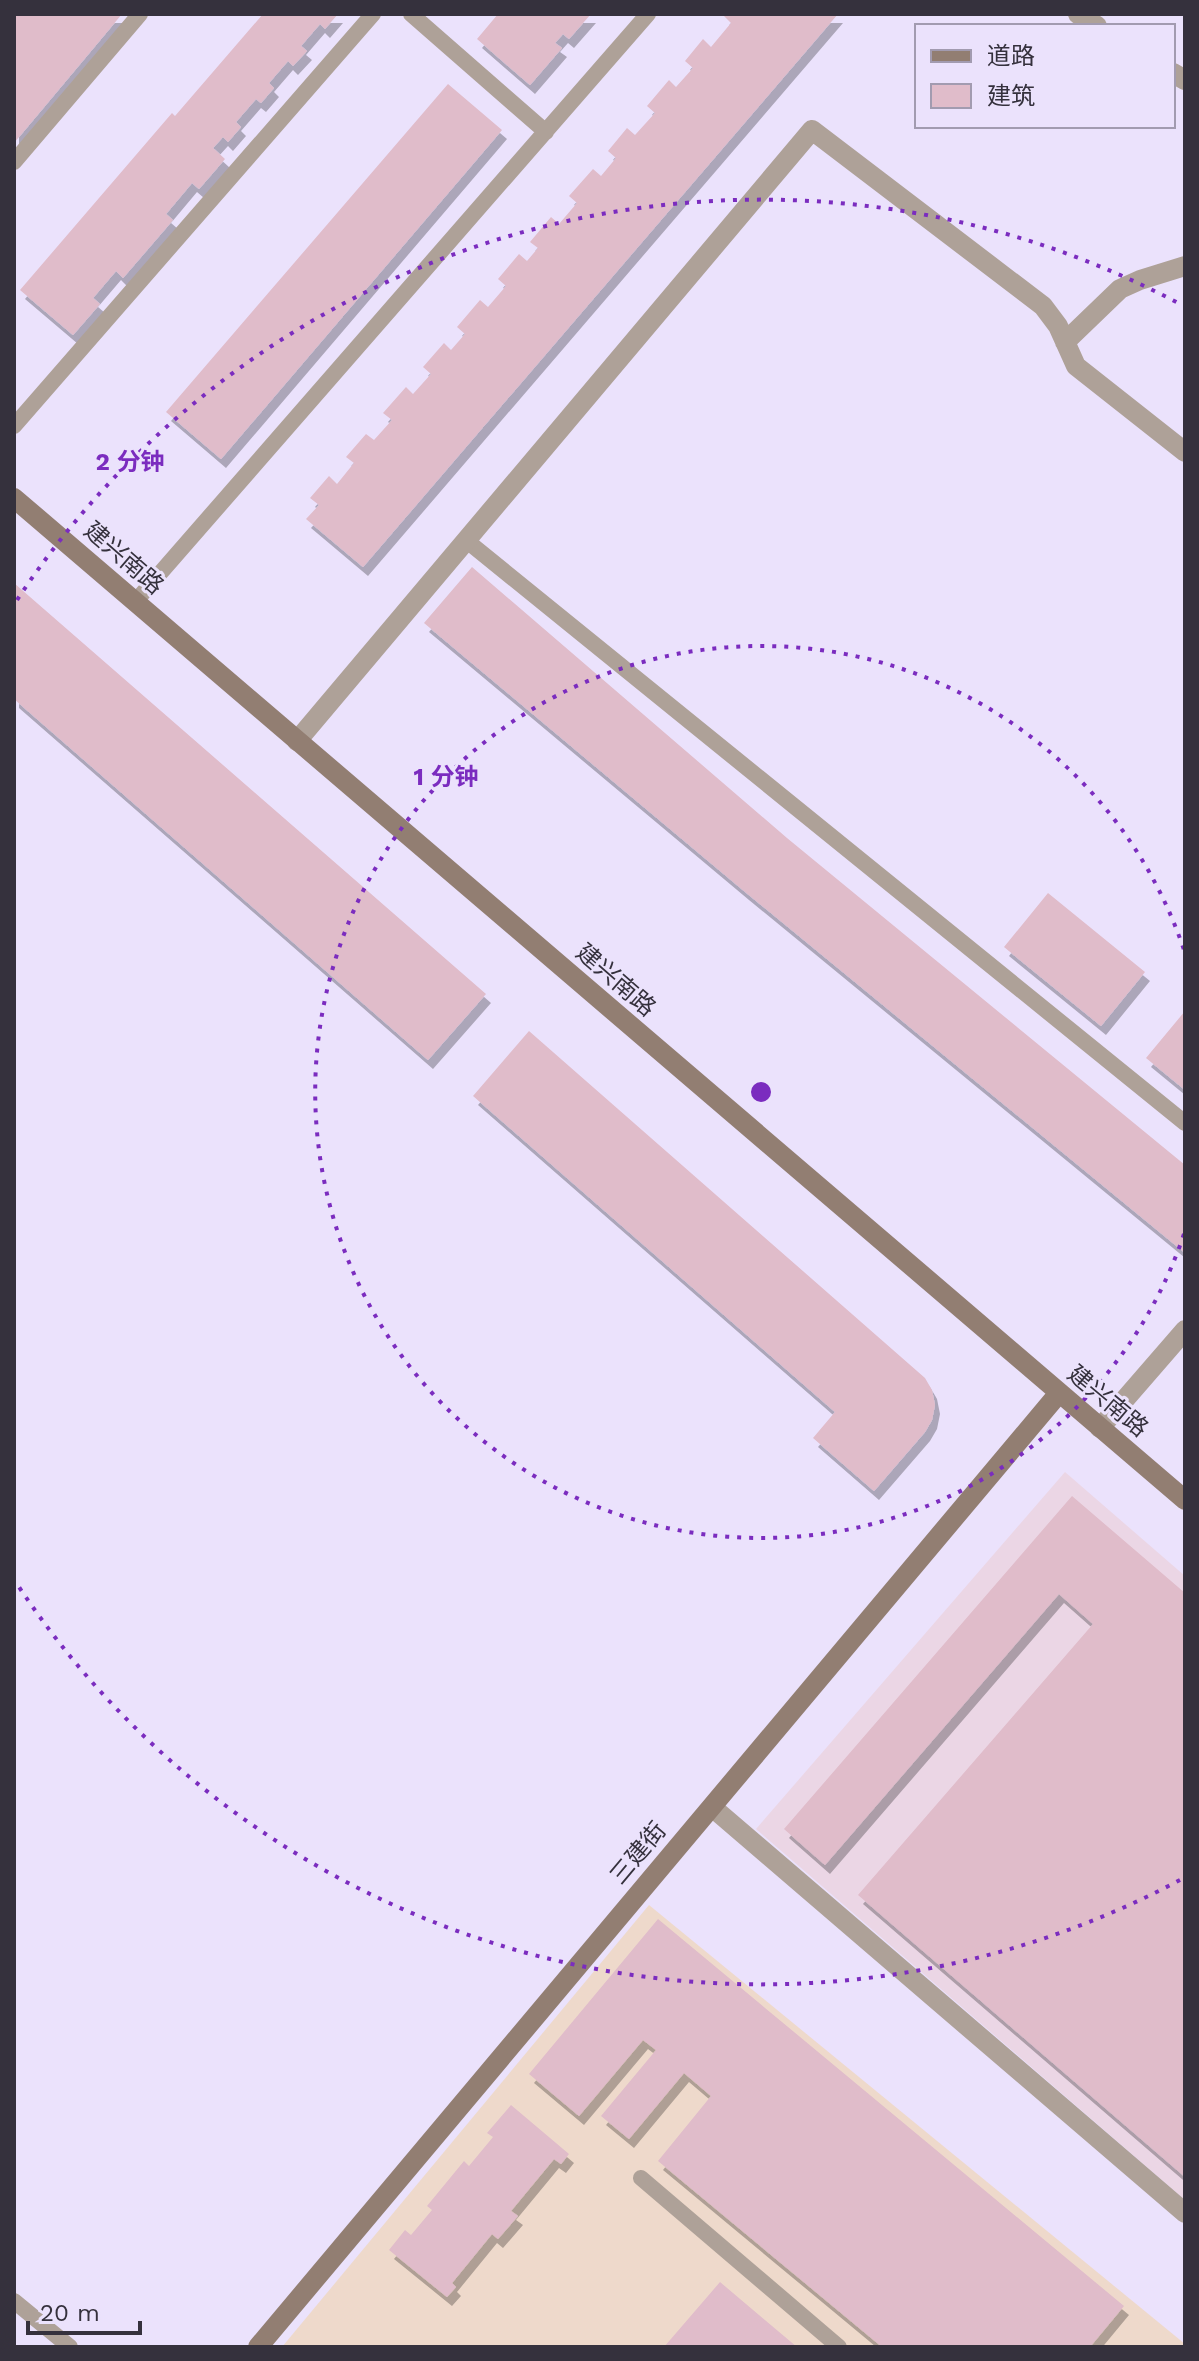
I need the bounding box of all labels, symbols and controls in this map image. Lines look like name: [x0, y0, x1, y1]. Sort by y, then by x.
legend: [915, 24, 1175, 128]
text: 道路: [987, 42, 1035, 70]
text: 建筑: [987, 82, 1035, 110]
text: 2 分钟: [95, 448, 165, 476]
street label: 建兴南路: [79, 516, 169, 600]
text: 1 分钟: [413, 763, 479, 791]
street label: 建兴南路: [571, 938, 661, 1022]
centre of rings: [747, 1078, 775, 1106]
street label: 建兴南路: [1062, 1359, 1154, 1443]
street label: 三建街: [604, 1816, 672, 1890]
scale bar: [28, 2285, 140, 2335]
text: 20 m: [40, 2299, 100, 2327]

